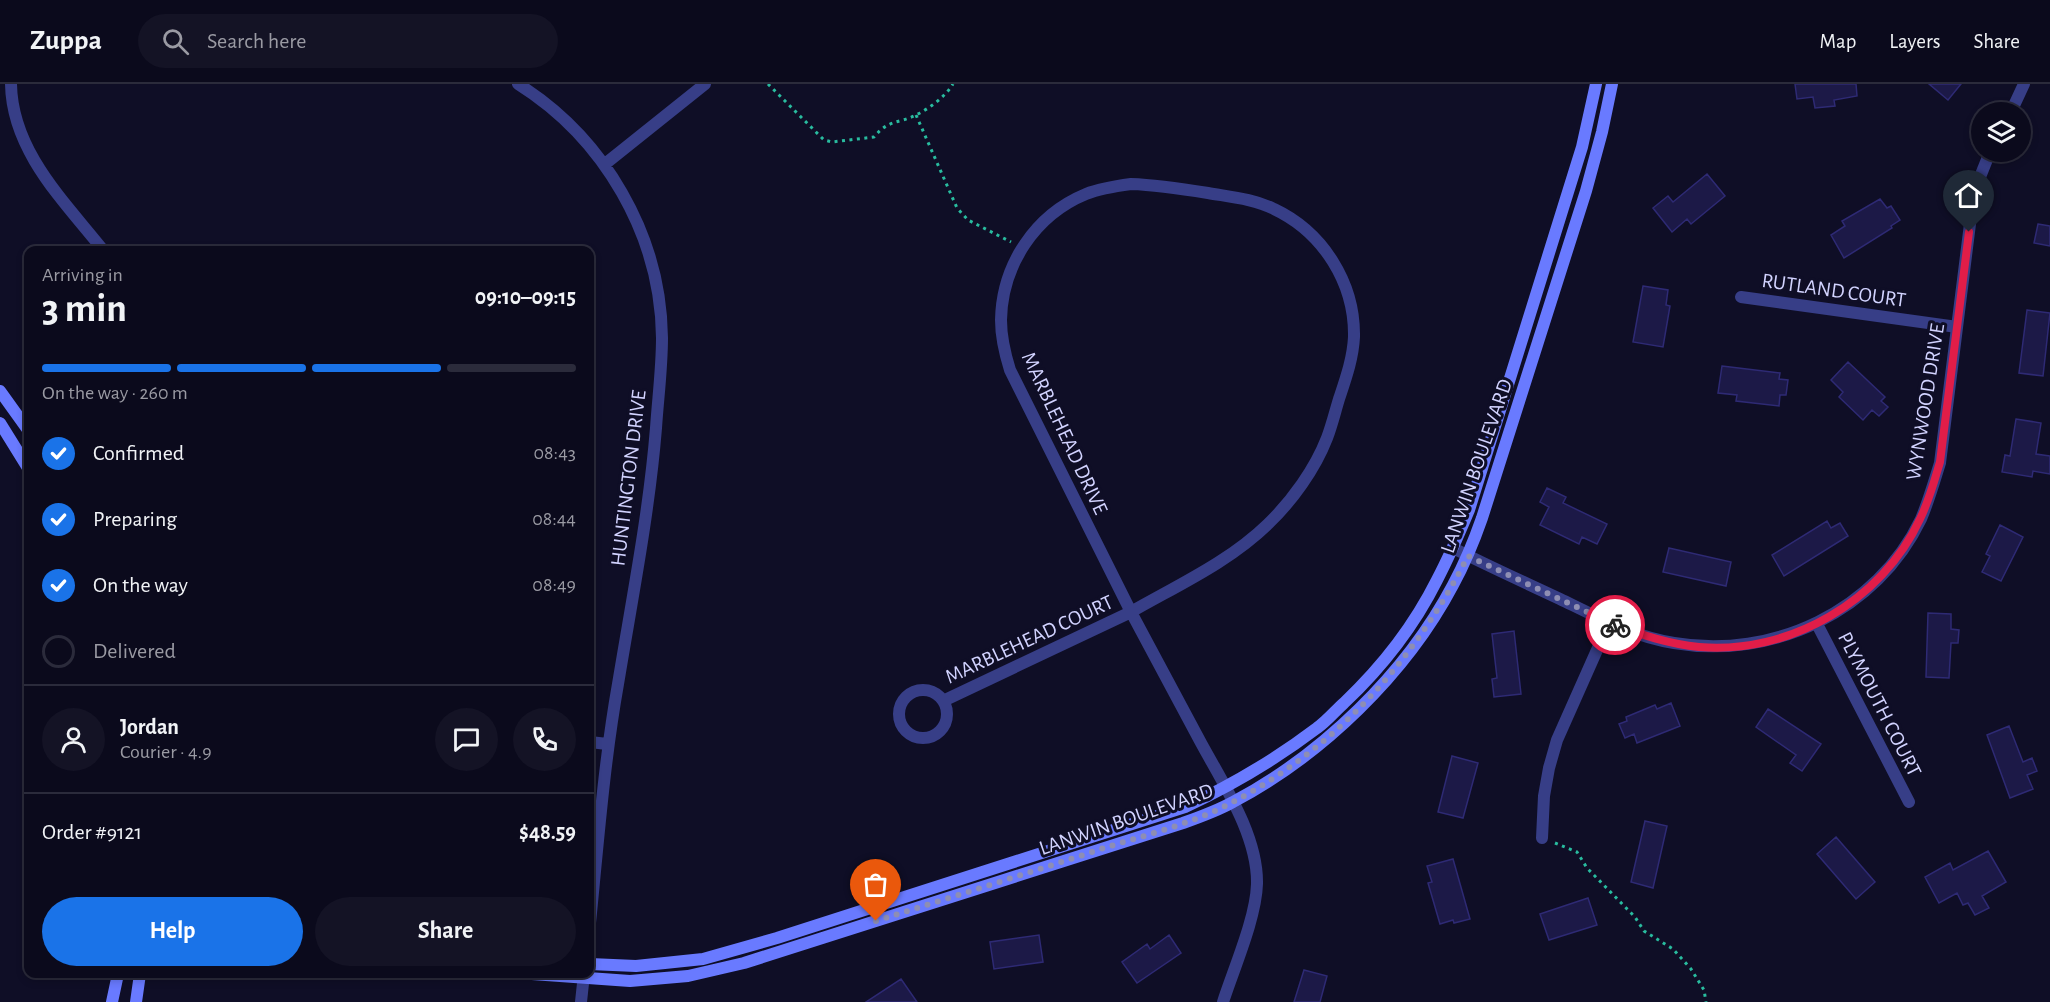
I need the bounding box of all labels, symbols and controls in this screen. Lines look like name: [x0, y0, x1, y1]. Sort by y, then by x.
search box: [138, 14, 558, 68]
icon: search: [159, 25, 192, 58]
text: Zuppa: [30, 27, 102, 55]
text: Search here: [207, 30, 307, 52]
text: Map: [1820, 31, 1856, 52]
text: Layers: [1889, 31, 1940, 52]
text: Share: [1973, 31, 2020, 52]
map controls: [1971, 102, 2031, 162]
button: layers: [1971, 102, 2031, 162]
pin: [1943, 170, 1994, 232]
icon: home: [1952, 179, 1985, 212]
text: Arriving in: [42, 265, 123, 285]
street label: RUTLAND COURT: [1760, 270, 1907, 311]
text: 09:10–09:15: [475, 286, 576, 308]
text: 3 min: [42, 290, 127, 329]
street label: WYNWOOD DRIVE: [1903, 322, 1948, 482]
street label: MARBLEHEAD DRIVE: [1018, 349, 1111, 518]
street label: LANWIN BOULEVARD: [1437, 377, 1516, 556]
text: On the way · 260 m: [42, 383, 188, 403]
street label: HUNTINGTON DRIVE: [607, 389, 650, 567]
icon: check: [42, 437, 75, 470]
text: Confirmed: [93, 442, 184, 464]
text: 08:43: [534, 443, 576, 463]
icon: check: [42, 503, 75, 536]
text: Preparing: [93, 508, 177, 530]
text: 08:44: [532, 509, 576, 529]
icon: check: [42, 569, 75, 602]
text: On the way: [93, 574, 188, 596]
text: 08:49: [532, 575, 576, 595]
street label: MARBLEHEAD COURT: [942, 591, 1116, 688]
courier: [1585, 595, 1645, 655]
icon: bike: [1599, 609, 1632, 642]
street label: PLYMOUTH COURT: [1834, 628, 1925, 780]
text: Delivered: [93, 640, 176, 662]
button: person: [42, 708, 105, 771]
button: chat: [435, 708, 498, 771]
button: phone: [513, 708, 576, 771]
text: Jordan: [120, 716, 179, 738]
text: Courier · 4.9: [120, 742, 212, 762]
street label: LANWIN BOULEVARD: [1037, 780, 1216, 859]
text: Order #9121: [42, 821, 142, 843]
text: $48.59: [519, 821, 576, 843]
pin: [850, 859, 901, 921]
icon: bag: [859, 868, 892, 901]
button: Help: [42, 897, 303, 966]
button: Share: [315, 897, 576, 966]

